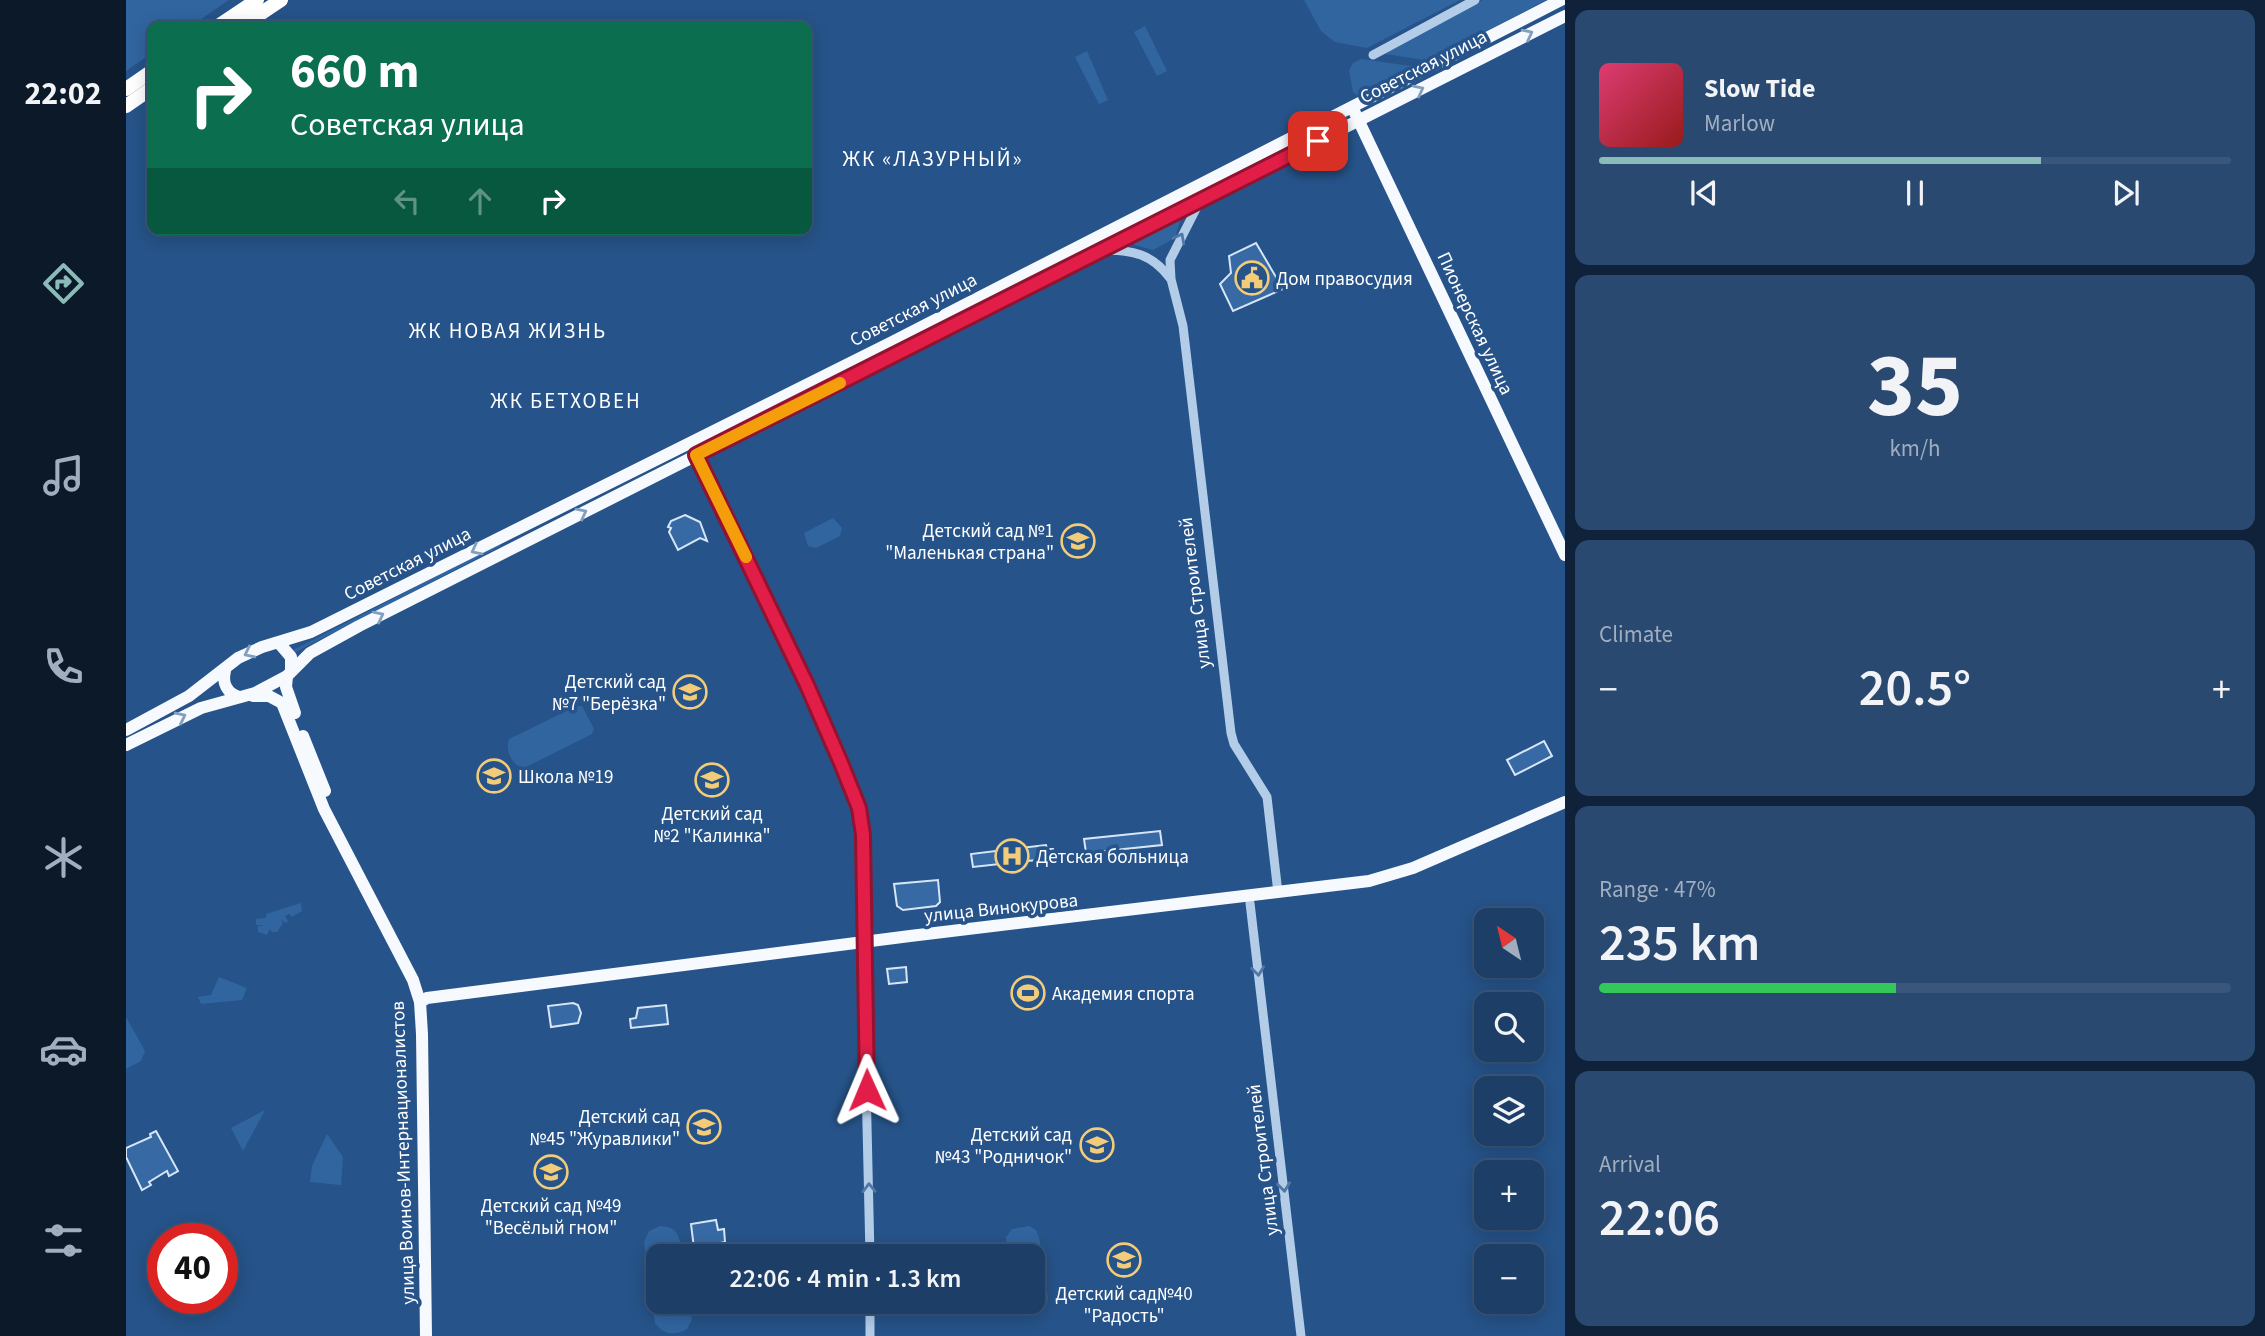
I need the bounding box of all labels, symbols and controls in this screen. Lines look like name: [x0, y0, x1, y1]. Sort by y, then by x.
street label: Советская улица: [1355, 24, 1492, 111]
one-way arrow: [1521, 29, 1533, 43]
text: 660 m: [290, 37, 419, 107]
icon: right: [175, 49, 266, 140]
text: Slow Tide: [1704, 70, 1815, 107]
text: 22:02: [24, 71, 102, 117]
one-way arrow: [1412, 84, 1424, 98]
text: Советская улица: [290, 102, 525, 148]
text: Marlow: [1704, 107, 1775, 140]
pin: [1288, 111, 1348, 171]
icon: arrive: [1299, 122, 1337, 160]
district label: ЖК «ЛАЗУРНЫЙ»: [843, 144, 1023, 174]
icon: previous: [1685, 174, 1723, 212]
icon: pause: [1896, 174, 1934, 212]
icon: next: [2107, 174, 2145, 212]
icon: left: [388, 182, 426, 220]
icon: ahead: [461, 182, 499, 220]
icon: right: [534, 182, 572, 220]
one-way arrow: [1171, 233, 1185, 246]
street label: Пионерская улица: [1430, 248, 1520, 399]
icon: directions: [39, 259, 88, 308]
public building icon: Дом правосудия: [1233, 259, 1271, 297]
place label: Дом правосудия: [1276, 266, 1413, 293]
street label: Советская улица: [845, 267, 982, 354]
district label: ЖК НОВАЯ ЖИЗНЬ: [409, 316, 607, 346]
text: 35: [1867, 322, 1963, 451]
district label: ЖК БЕТХОВЕН: [490, 386, 642, 416]
text: km/h: [1889, 432, 1941, 465]
icon: music: [39, 451, 88, 500]
one-way arrow: [575, 508, 587, 522]
street label: улица Строителей: [1173, 516, 1218, 670]
place label: Детский сад №1 "Маленькая страна": [885, 518, 1054, 567]
street label: Советская улица: [339, 521, 476, 608]
school or university icon: Детский сад №1 "Маленькая страна": [1059, 522, 1097, 560]
one-way arrow: [471, 542, 483, 556]
one-way arrow: [372, 610, 384, 624]
text: Climate: [1599, 618, 1673, 651]
icon: phone: [39, 642, 88, 691]
one-way arrow: [244, 644, 256, 658]
text: 20.5°: [1859, 652, 1971, 726]
text: −: [1599, 663, 1618, 717]
text: +: [2212, 663, 2231, 717]
place label: Детский сад №7 "Берёзка": [552, 669, 666, 718]
school or university icon: Детский сад №7 "Берёзка": [671, 673, 709, 711]
one-way arrow: [174, 712, 186, 726]
school or university icon: Школа №19: [475, 757, 513, 795]
school or university icon: Детский сад №2 "Калинка": [693, 761, 731, 799]
place label: Школа №19: [518, 764, 613, 791]
place label: Детский сад №2 "Калинка": [653, 801, 771, 850]
icon: climate: [39, 833, 88, 882]
hospital icon: Детская больница: [993, 837, 1031, 875]
place label: Детская больница: [1036, 844, 1189, 871]
text: Range · 47%: [1599, 873, 1716, 906]
street label: улица Винокурова: [923, 887, 1079, 930]
text: 235 km: [1599, 907, 1760, 981]
north arrow: [1474, 908, 1544, 978]
map controls: [1474, 908, 1544, 1314]
one-way arrow: [1250, 965, 1265, 977]
sports icon: Академия спорта: [1009, 974, 1047, 1012]
place label: Академия спорта: [1052, 981, 1195, 1008]
button: search: [1474, 992, 1544, 1062]
street label: улица Воинов-Интернационалистов: [385, 1001, 422, 1305]
icon: car: [39, 1025, 88, 1074]
position arrow: [830, 1053, 904, 1127]
button: layers: [1474, 1076, 1544, 1146]
street label: улица Строителей: [1241, 1083, 1286, 1237]
place label: Детский сад №45 "Журавлики": [529, 1104, 680, 1153]
school or university icon: Детский сад №45 "Журавлики": [685, 1108, 723, 1146]
place label: Детский сад №43 "Родничок": [935, 1122, 1072, 1171]
school or university icon: Детский сад №43 "Родничок": [1078, 1126, 1116, 1164]
text: Arrival: [1599, 1148, 1661, 1181]
school or university icon: Детский сад №49 "Весёлый гном": [532, 1153, 570, 1191]
button: +: [1474, 1160, 1544, 1230]
one-way arrow: [1277, 1181, 1292, 1193]
text: 22:06: [1599, 1182, 1720, 1256]
one-way arrow: [861, 1183, 876, 1194]
place label: Детский сад №49 "Весёлый гном": [480, 1193, 622, 1242]
icon: filters: [39, 1216, 88, 1265]
speed limit sign: 40: [147, 1223, 238, 1314]
school or university icon: Детский сад№40 "Радость": [1105, 1241, 1143, 1279]
button: −: [1474, 1244, 1544, 1314]
text: 22:06 · 4 min · 1.3 km: [730, 1260, 961, 1297]
place label: Детский сад№40 "Радость": [1055, 1281, 1193, 1330]

